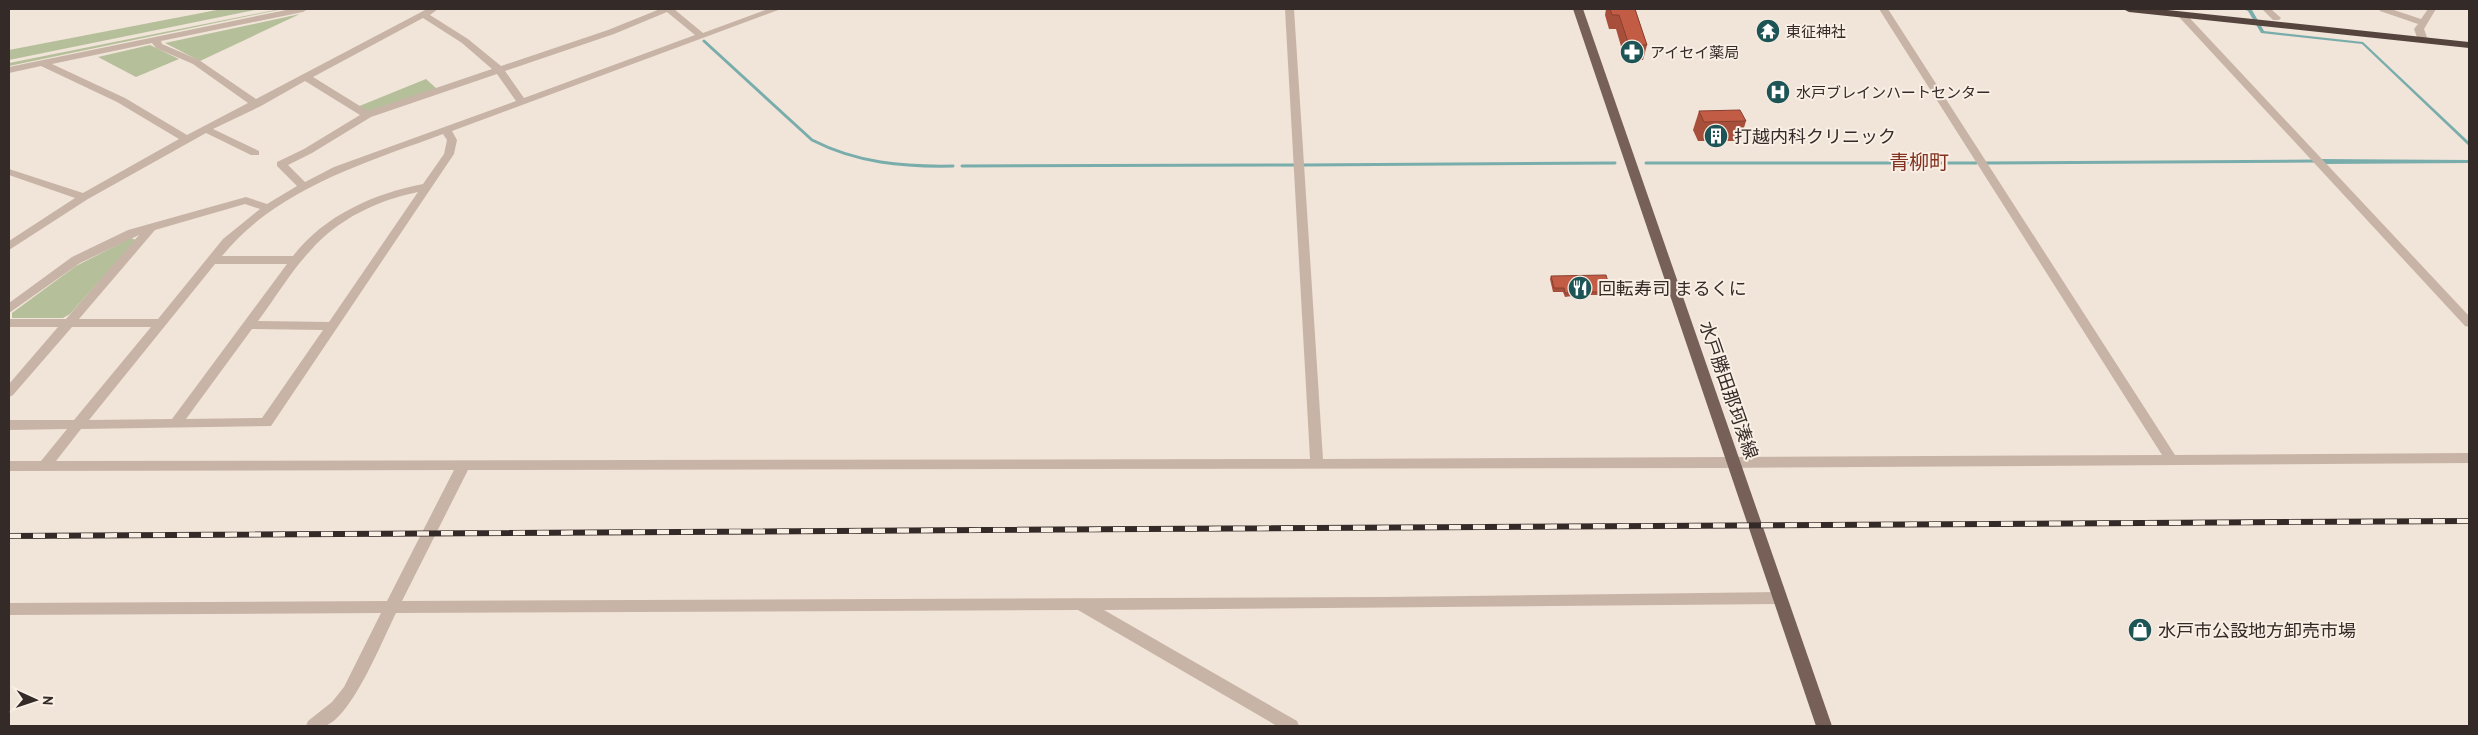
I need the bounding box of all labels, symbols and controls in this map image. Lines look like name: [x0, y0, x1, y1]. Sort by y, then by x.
temple icon: 東征神社: [1755, 18, 1781, 44]
place label: 東征神社: [1786, 22, 1846, 41]
pharmacy icon: アイセイ薬局: [1619, 39, 1645, 65]
place label: アイセイ薬局: [1650, 43, 1739, 62]
hospital icon: 水戸ブレインハートセンター: [1765, 79, 1791, 105]
place label: 水戸ブレインハートセンター: [1796, 83, 1991, 102]
building icon: 打越内科クリニック: [1703, 123, 1729, 149]
place label: 打越内科クリニック: [1734, 125, 1896, 148]
district label: 青柳町: [1889, 149, 1949, 175]
restaurant icon: 回転寿司 まるくに: [1567, 275, 1593, 301]
place label: 回転寿司 まるくに: [1598, 277, 1747, 300]
street label: 水戸勝田那珂湊線: [1695, 318, 1763, 462]
shop icon: 水戸市公設地方卸売市場: [2127, 617, 2153, 643]
place label: 水戸市公設地方卸売市場: [2158, 619, 2356, 642]
north arrow: [10, 675, 60, 725]
text: N: [39, 696, 57, 706]

